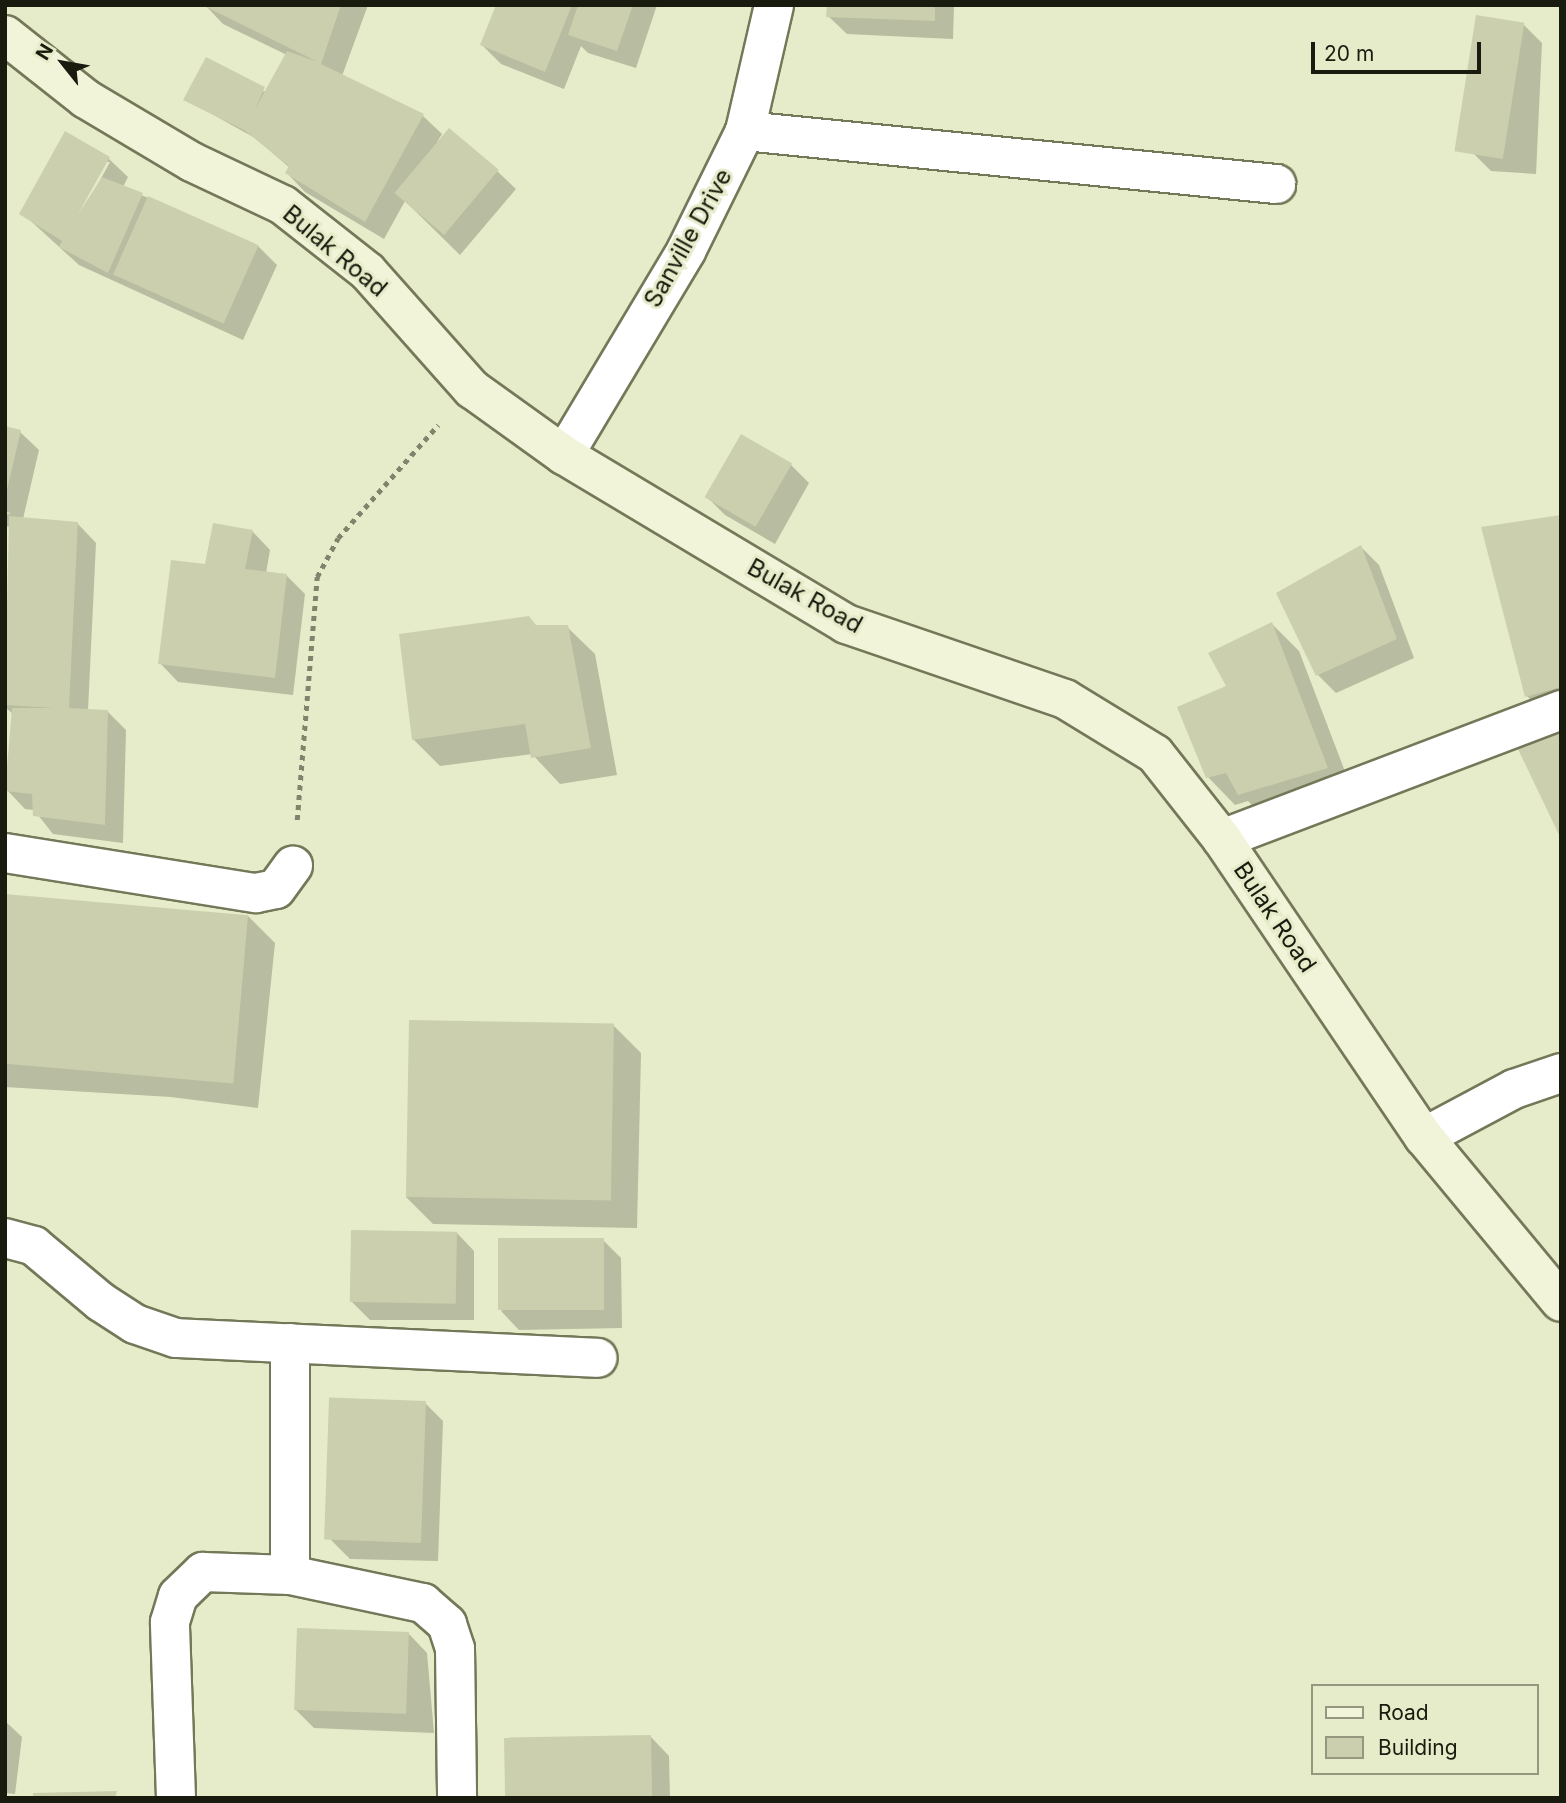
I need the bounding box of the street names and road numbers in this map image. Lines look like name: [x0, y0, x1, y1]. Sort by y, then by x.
street label: Sanville Drive: [638, 164, 738, 312]
street label: Bulak Road: [277, 199, 393, 303]
street label: Bulak Road: [742, 553, 868, 639]
street label: Bulak Road: [1228, 856, 1322, 978]

